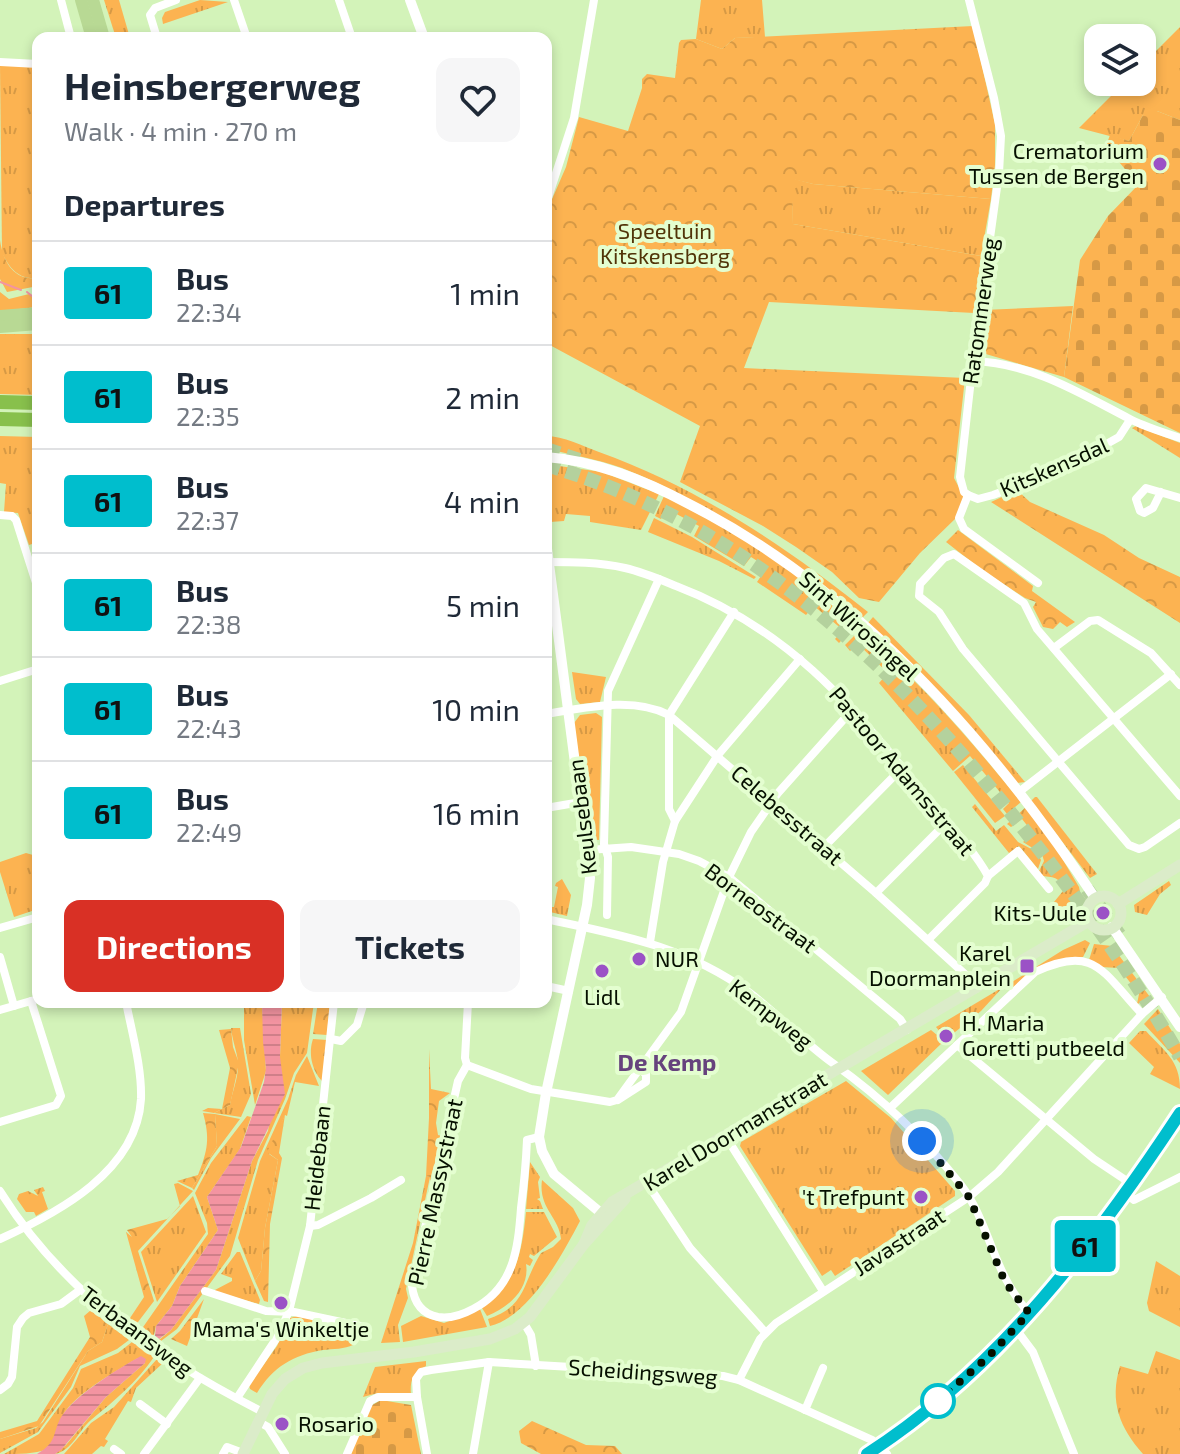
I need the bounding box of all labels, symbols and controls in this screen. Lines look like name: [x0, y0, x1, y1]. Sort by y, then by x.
map controls: [1084, 24, 1156, 96]
button: layers: [1084, 24, 1156, 96]
button: heart: [436, 58, 520, 142]
text: Heinsbergerweg: [64, 62, 361, 108]
text: Walk · 4 min · 270 m: [64, 115, 297, 146]
place label: Crematorium Tussen de Bergen: [968, 137, 1144, 188]
marker: Crematorium Tussen de Bergen: [1151, 155, 1169, 173]
text: Departures: [64, 186, 225, 222]
park label: Speeltuin Kitskensberg: [600, 217, 730, 268]
street label: Ratommerweg: [956, 236, 1002, 386]
text: Bus: [176, 260, 229, 296]
text: 1 min: [450, 275, 520, 311]
text: 61: [94, 276, 122, 310]
text: 22:34: [176, 296, 242, 327]
text: Bus: [176, 364, 229, 400]
text: 2 min: [445, 379, 520, 415]
text: 61: [94, 380, 122, 414]
text: 22:35: [176, 400, 240, 431]
street label: Kitskensdal: [995, 430, 1112, 502]
text: Bus: [176, 468, 229, 504]
text: 4 min: [444, 483, 520, 519]
text: 61: [94, 484, 122, 518]
text: 22:37: [176, 504, 239, 535]
street label: Sint Wirosingel: [795, 565, 925, 686]
text: Bus: [176, 572, 229, 608]
text: 5 min: [446, 587, 520, 623]
text: 61: [94, 588, 122, 622]
text: 22:38: [176, 608, 242, 639]
text: Bus: [176, 676, 229, 712]
street label: Pastoor Adamsstraat: [825, 681, 981, 860]
text: 10 min: [432, 691, 520, 727]
text: 61: [94, 692, 122, 726]
text: 22:43: [176, 712, 242, 743]
street label: Keulsebaan: [561, 758, 601, 876]
street label: Celebesstraat: [727, 759, 849, 870]
text: Bus: [176, 780, 229, 816]
text: 16 min: [433, 795, 520, 831]
text: 61: [94, 796, 122, 830]
text: 22:49: [176, 816, 242, 847]
street label: Borneostraat: [701, 857, 823, 958]
place label: Kits-Uule: [994, 899, 1087, 925]
button: Directions: [64, 900, 284, 992]
button: Tickets: [300, 900, 520, 992]
marker: Kits-Uule: [1094, 904, 1112, 922]
place label: Karel Doormanplein: [869, 939, 1011, 990]
place label: NUR: [655, 945, 699, 971]
marker: NUR: [630, 950, 648, 968]
marker: Karel Doormanplein: [1018, 957, 1036, 975]
marker: Lidl: [593, 962, 611, 980]
street label: Kempweg: [725, 973, 818, 1054]
place label: Lidl: [584, 983, 620, 1009]
place label: H. Maria Goretti putbeeld: [962, 1009, 1125, 1060]
marker: H. Maria Goretti putbeeld: [937, 1027, 955, 1045]
district label: De Kemp: [618, 1047, 717, 1076]
street label: Karel Doormanstraat: [638, 1065, 831, 1195]
street label: Pierre Massystraat: [401, 1096, 467, 1288]
street label: Heidebaan: [298, 1104, 334, 1212]
your location: [902, 1121, 942, 1161]
place label: 't Trefpunt: [802, 1183, 905, 1209]
marker: 't Trefpunt: [912, 1188, 930, 1206]
street label: Javastraat: [848, 1202, 949, 1280]
line badge: 61: [1049, 1220, 1121, 1272]
text: 61: [1071, 1229, 1099, 1263]
street label: Terbaansweg: [76, 1280, 199, 1381]
marker: Mama's Winkeltje: [272, 1294, 290, 1312]
place label: Mama's Winkeltje: [193, 1315, 369, 1342]
street label: Scheidingsweg: [568, 1353, 719, 1389]
unlabelled marker: [921, 1384, 955, 1418]
place label: Rosario: [298, 1410, 374, 1436]
marker: Rosario: [273, 1415, 291, 1433]

